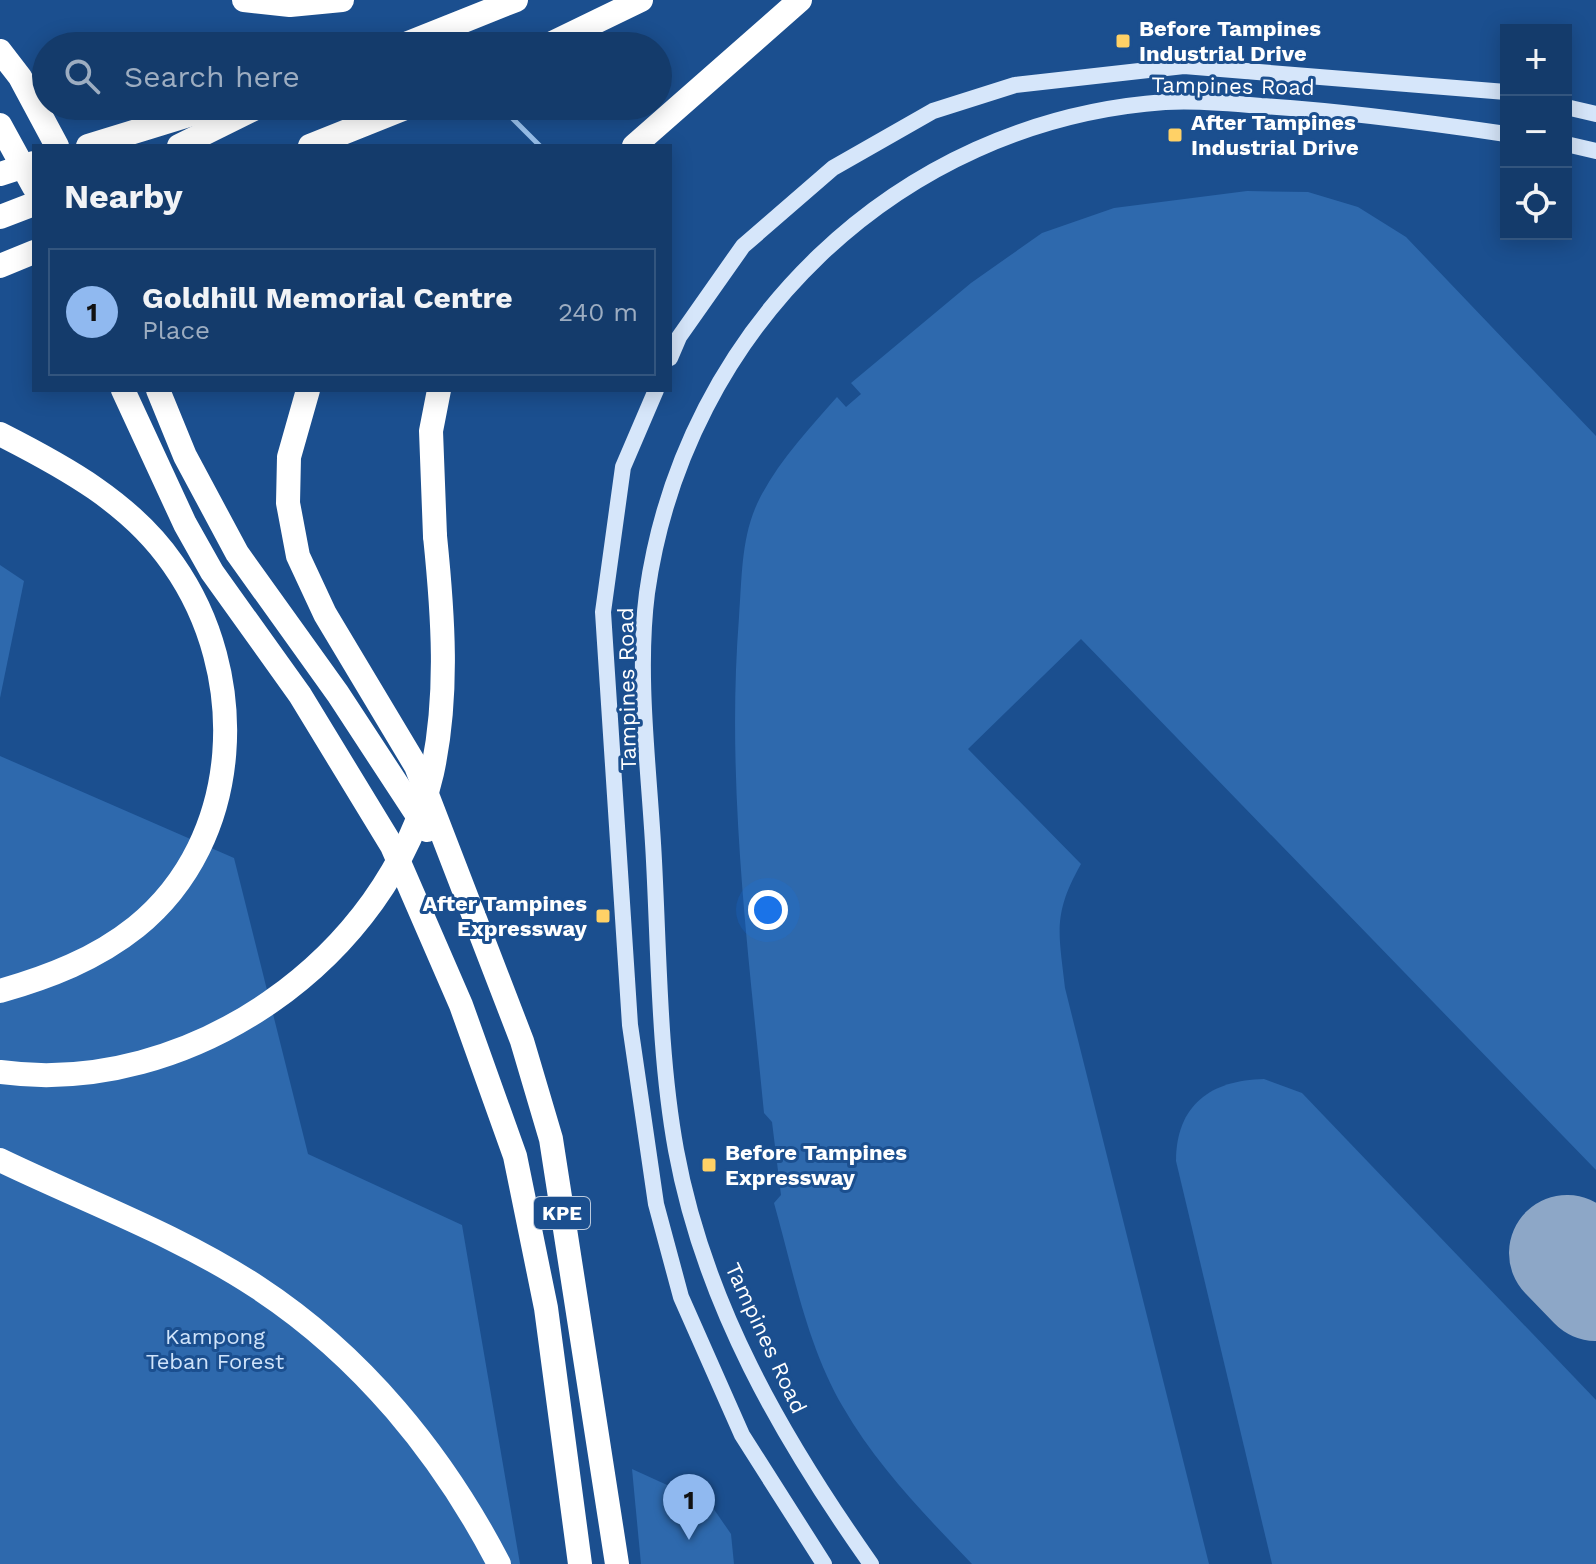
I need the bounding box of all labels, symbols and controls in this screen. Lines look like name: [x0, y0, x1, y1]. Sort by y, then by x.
place label: Before Tampines Industrial Drive: [1139, 16, 1321, 66]
map controls: [1500, 24, 1572, 240]
button: +: [1500, 24, 1572, 96]
search box: [32, 32, 672, 120]
marker: Before Tampines Industrial Drive: [1114, 32, 1132, 50]
icon: search: [60, 54, 104, 98]
text: Search here: [124, 59, 300, 94]
street label: Tampines Road: [1151, 72, 1315, 100]
button: −: [1500, 96, 1572, 168]
place label: After Tampines Industrial Drive: [1191, 110, 1359, 160]
marker: After Tampines Industrial Drive: [1166, 126, 1184, 144]
button: locate: [1500, 168, 1572, 240]
text: Nearby: [64, 176, 183, 216]
text: Goldhill Memorial Centre: [142, 280, 513, 315]
text: 1: [86, 297, 98, 327]
text: 240 m: [558, 297, 638, 327]
text: Place: [142, 315, 210, 345]
street label: Tampines Road: [613, 607, 641, 771]
your location: [748, 890, 788, 930]
place label: After Tampines Expressway: [422, 891, 588, 941]
marker: After Tampines Expressway: [594, 907, 612, 925]
place label: Before Tampines Expressway: [725, 1140, 907, 1190]
marker: Before Tampines Expressway: [700, 1156, 718, 1174]
road number: KPE: [534, 1197, 590, 1229]
street label: Tampines Road: [720, 1259, 812, 1417]
park label: Kampong Teban Forest: [146, 1324, 284, 1374]
pin: 1: [663, 1474, 715, 1540]

